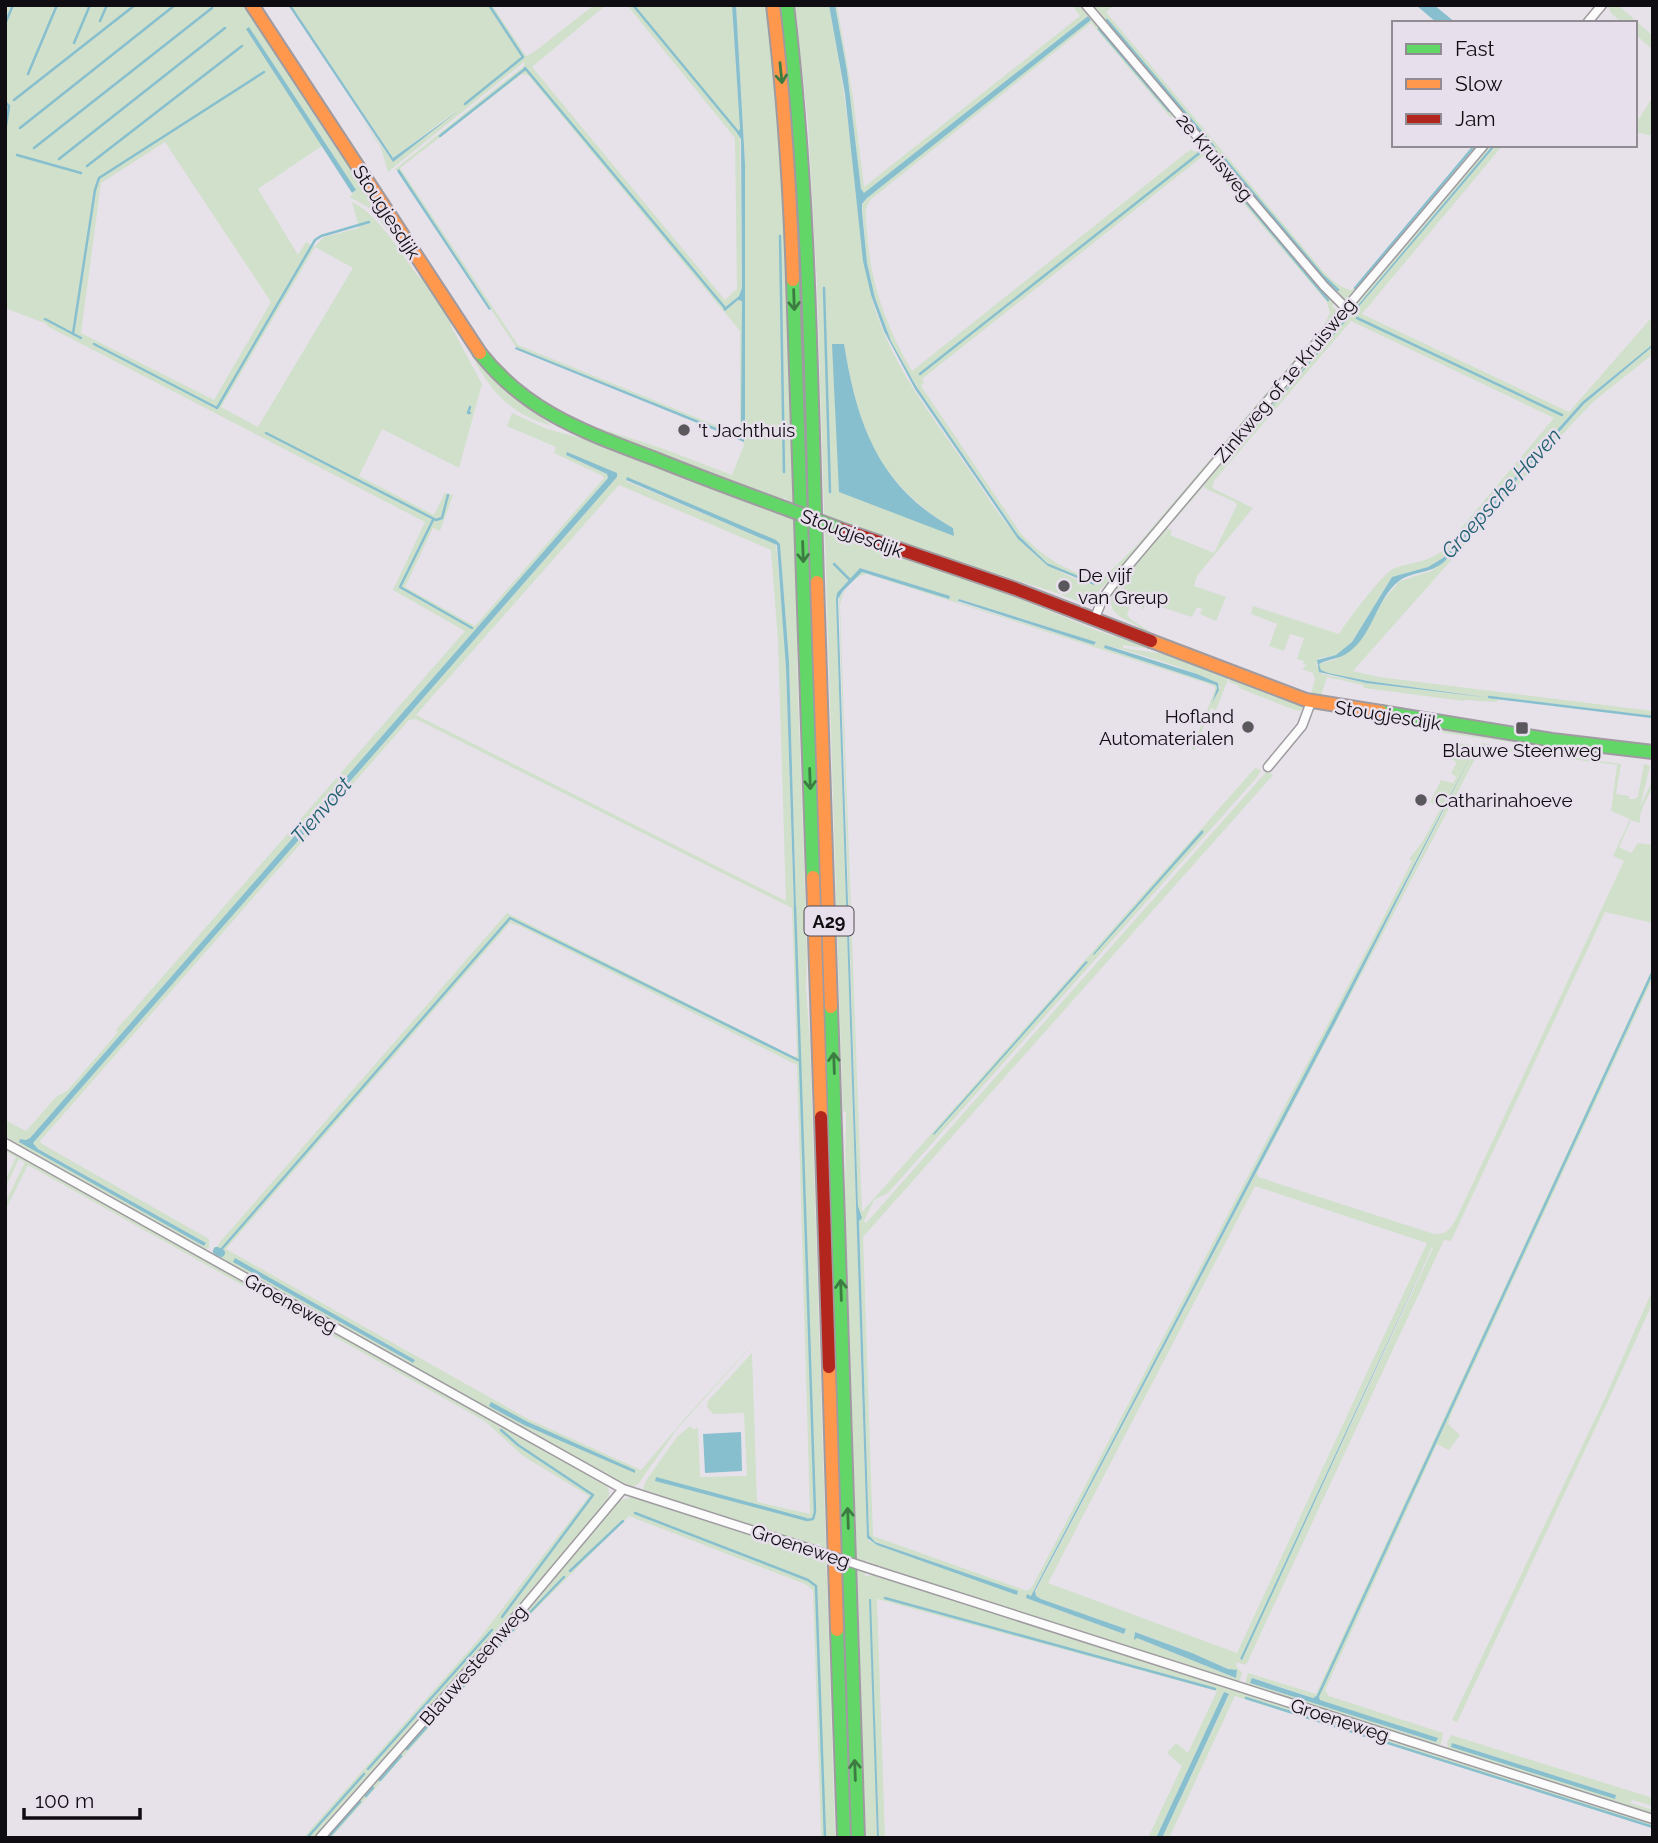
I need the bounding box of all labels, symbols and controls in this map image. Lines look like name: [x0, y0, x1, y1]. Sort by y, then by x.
legend: [1392, 21, 1637, 147]
text: Fast: [1455, 36, 1495, 61]
one-way arrow: [775, 61, 788, 84]
text: Slow: [1455, 71, 1503, 96]
text: Jam: [1455, 106, 1496, 131]
street label: 2e Kruisweg: [1172, 109, 1258, 205]
street label: Stougjesdijk: [349, 161, 425, 263]
one-way arrow: [788, 288, 801, 311]
street label: Zinkweg of 1e Kruisweg: [1210, 294, 1360, 466]
place label: 't Jachthuis: [698, 419, 795, 441]
marker: 't Jachthuis: [676, 422, 692, 438]
water label: Groepsche Haven: [1436, 423, 1566, 563]
street label: Stougjesdijk: [798, 504, 906, 562]
one-way arrow: [796, 540, 809, 563]
place label: De vijf van Greup: [1078, 564, 1168, 608]
marker: De vijf van Greup: [1056, 578, 1072, 594]
street label: Stougjesdijk: [1333, 696, 1443, 734]
place label: Hofland Automaterialen: [1099, 705, 1234, 749]
marker: Hofland Automaterialen: [1240, 719, 1256, 735]
marker: Blauwe Steenweg: [1514, 720, 1530, 736]
place label: Blauwe Steenweg: [1442, 739, 1602, 761]
one-way arrow: [803, 768, 816, 791]
water label: Tienvoet: [286, 772, 357, 848]
place label: Catharinahoeve: [1435, 789, 1573, 811]
marker: Catharinahoeve: [1413, 792, 1429, 808]
road number: A29: [804, 906, 854, 936]
one-way arrow: [827, 1052, 840, 1075]
street label: Groeneweg: [241, 1269, 341, 1337]
one-way arrow: [834, 1279, 847, 1302]
one-way arrow: [841, 1506, 854, 1529]
street label: Groeneweg: [749, 1520, 853, 1572]
street label: Blauwesteenweg: [415, 1600, 531, 1730]
street label: Groeneweg: [1288, 1694, 1392, 1746]
one-way arrow: [849, 1758, 862, 1781]
scale bar: [24, 1776, 140, 1820]
text: 100 m: [35, 1788, 94, 1813]

